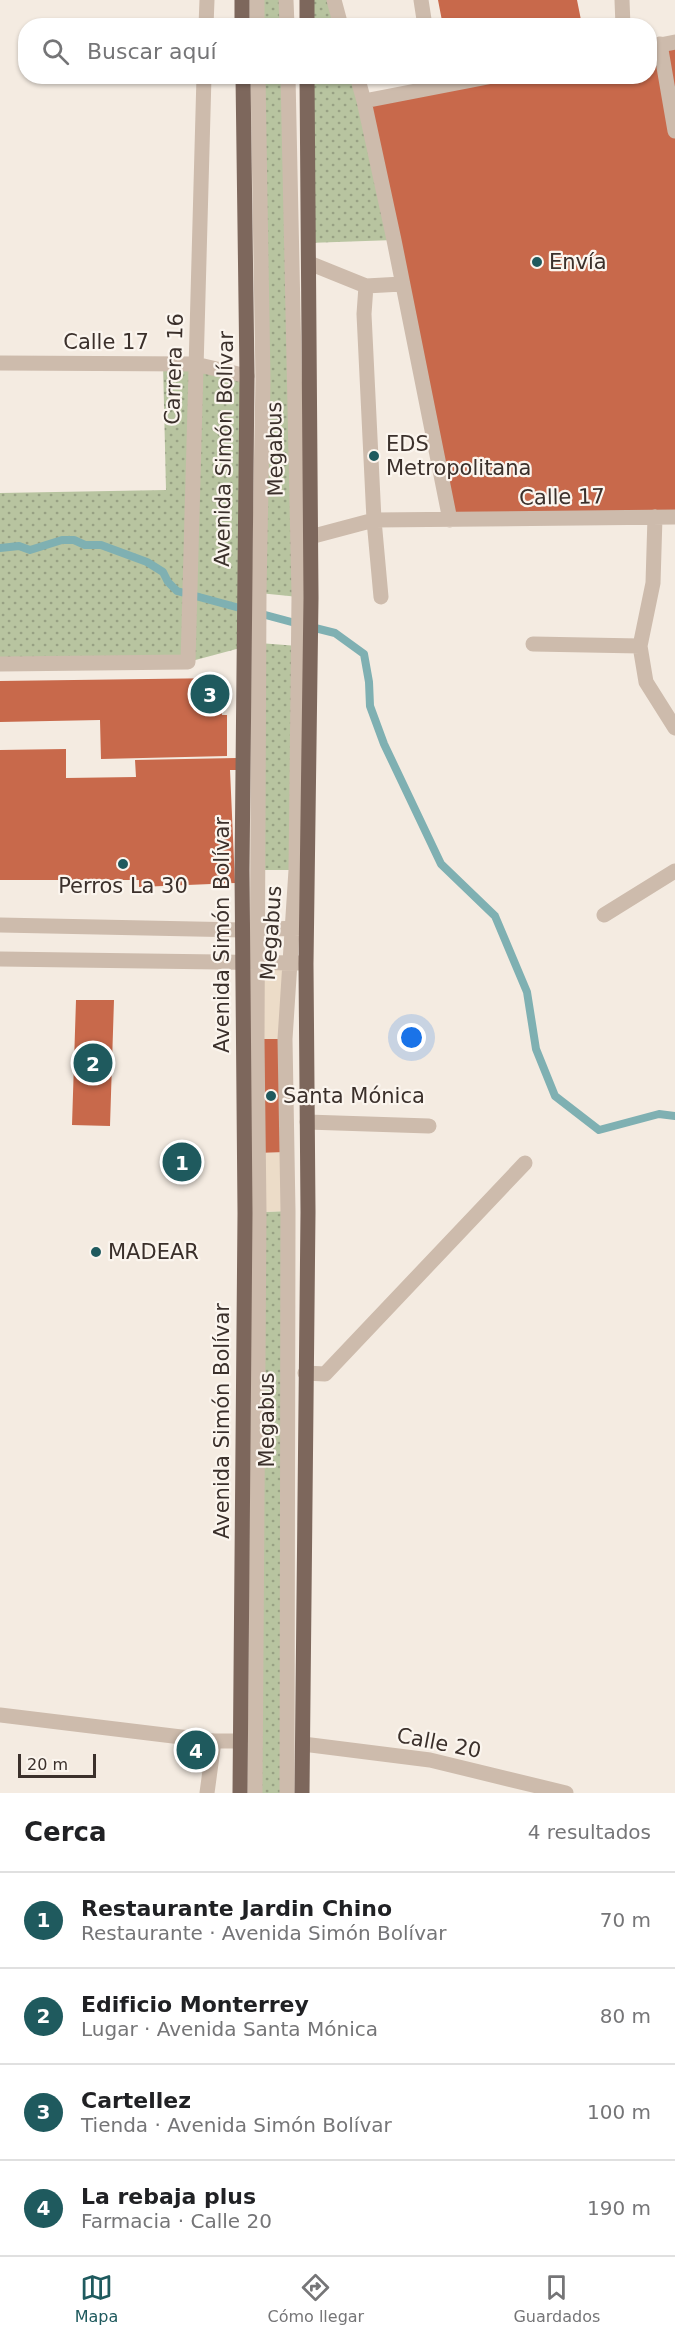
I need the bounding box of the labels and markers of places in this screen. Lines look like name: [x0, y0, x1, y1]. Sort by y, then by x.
place label: Envía: [549, 250, 607, 274]
marker: Envía: [530, 255, 544, 269]
place label: EDS Metropolitana: [386, 432, 531, 480]
marker: EDS Metropolitana: [367, 449, 381, 463]
pin: 3: [190, 672, 230, 716]
marker: Perros La 30: [116, 857, 130, 871]
place label: Perros La 30: [58, 874, 188, 898]
pin: 2: [74, 1040, 112, 1086]
place label: Santa Mónica: [283, 1084, 425, 1108]
marker: Santa Mónica: [264, 1089, 278, 1103]
pin: 1: [162, 1140, 201, 1184]
place label: MADEAR: [108, 1240, 199, 1264]
marker: MADEAR: [89, 1245, 103, 1259]
pin: 4: [176, 1728, 216, 1772]

